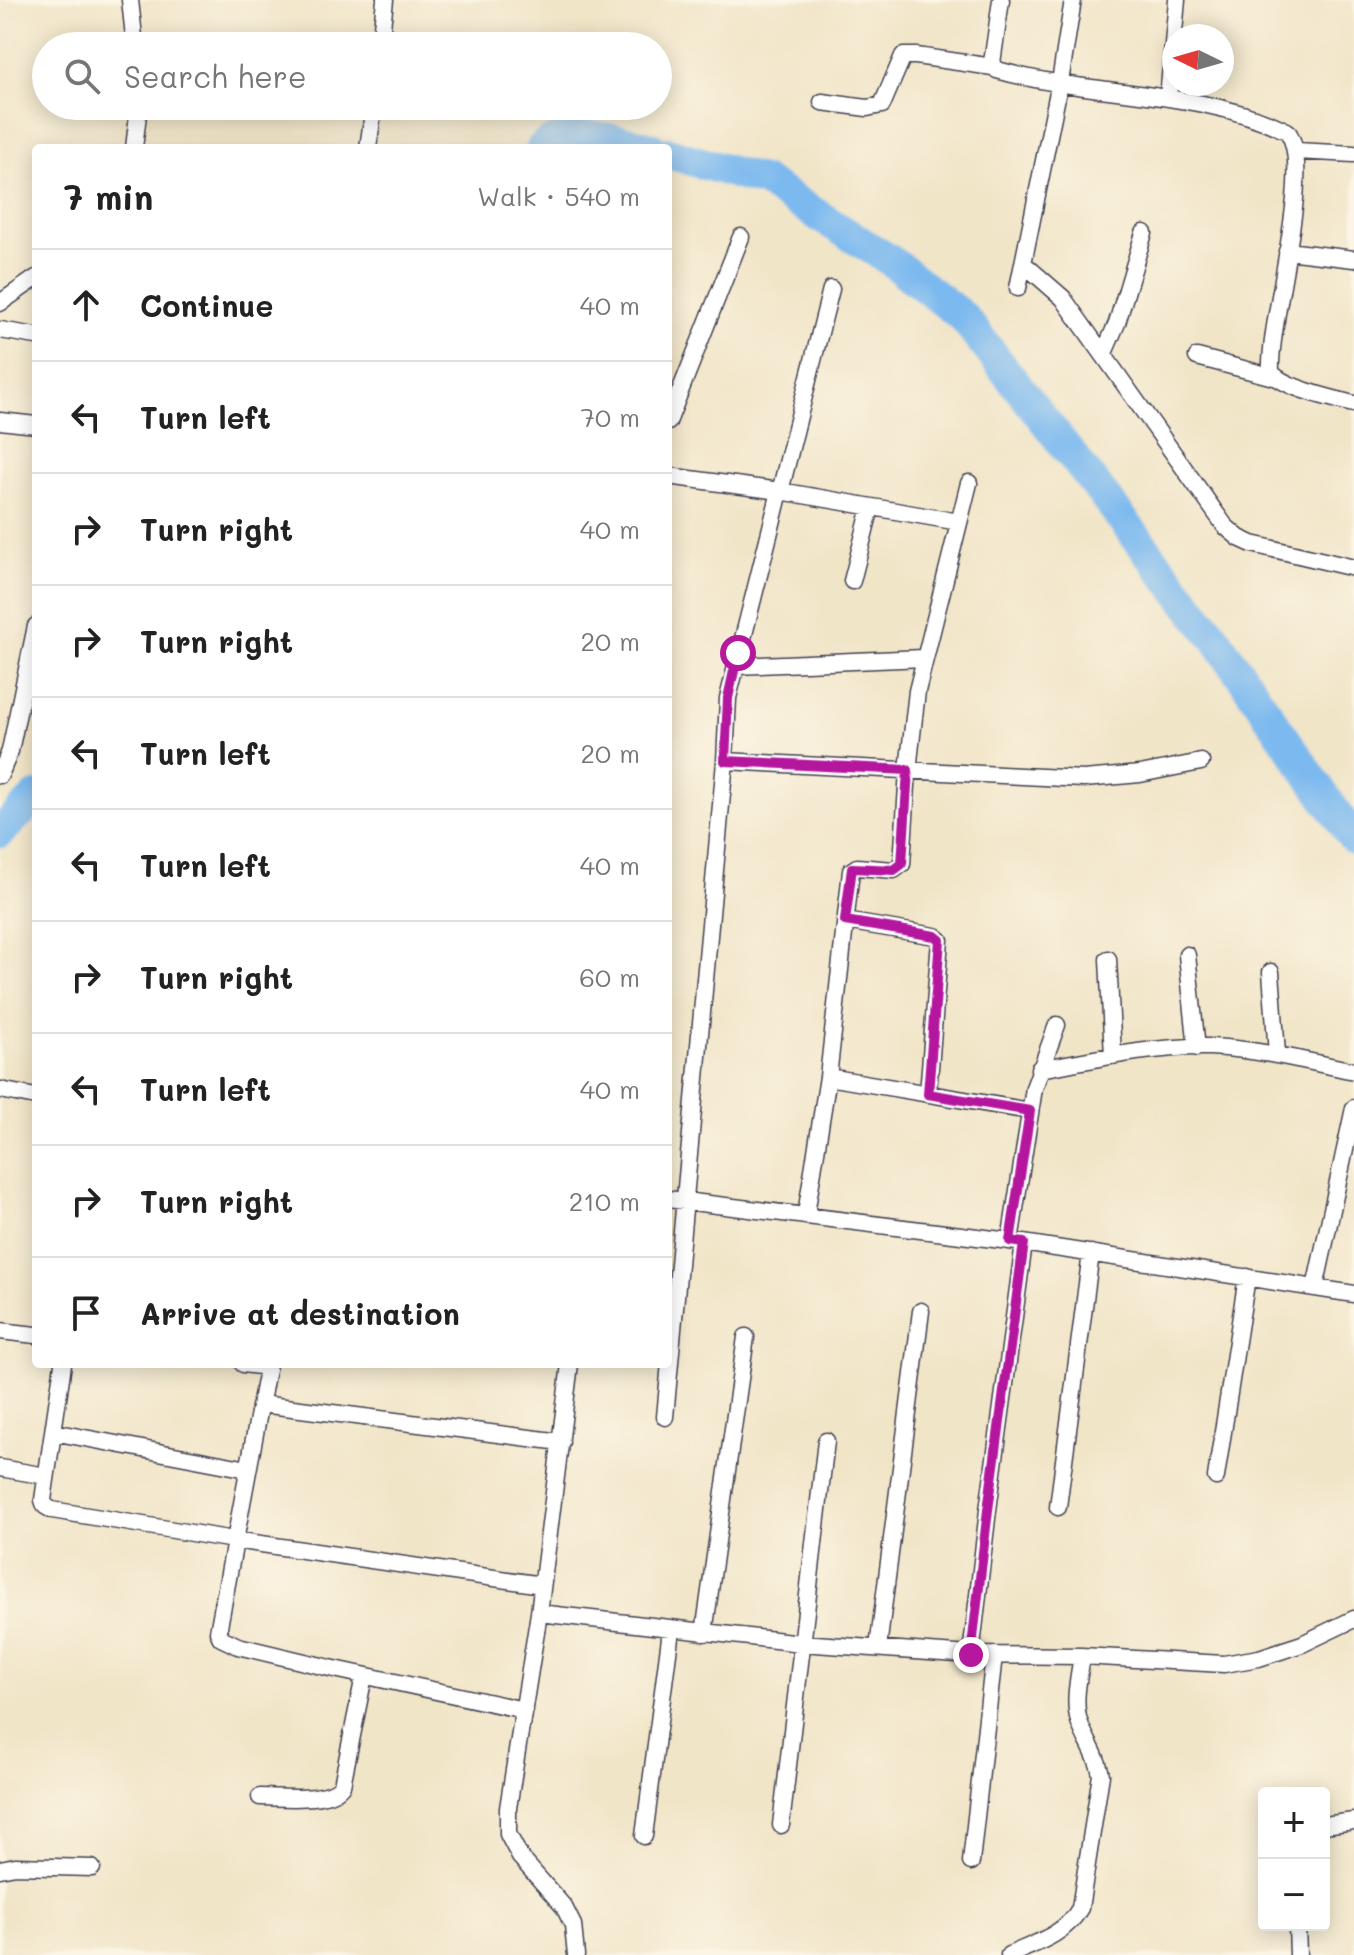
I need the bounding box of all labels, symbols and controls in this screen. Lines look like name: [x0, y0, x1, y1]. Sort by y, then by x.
north arrow: [1162, 24, 1234, 96]
search box: [32, 32, 672, 120]
icon: search: [60, 54, 104, 98]
text: Search here: [124, 56, 307, 96]
text: 7 min: [64, 174, 153, 219]
text: Walk · 540 m: [477, 179, 640, 213]
icon: ahead: [64, 283, 108, 327]
text: Continue: [140, 285, 273, 325]
text: 40 m: [580, 288, 640, 322]
icon: left: [64, 395, 108, 439]
text: Turn left: [140, 397, 271, 437]
text: 70 m: [580, 400, 640, 434]
icon: right: [64, 507, 108, 551]
text: Turn right: [140, 509, 293, 549]
text: 40 m: [580, 512, 640, 546]
icon: right: [64, 619, 108, 663]
text: Turn right: [140, 621, 293, 661]
text: 20 m: [580, 624, 640, 658]
route start: [720, 635, 756, 671]
icon: left: [64, 731, 108, 775]
text: Turn left: [140, 733, 271, 773]
text: 20 m: [580, 736, 640, 770]
icon: left: [64, 843, 108, 887]
text: Turn left: [140, 845, 271, 885]
text: 40 m: [580, 848, 640, 882]
icon: right: [64, 955, 108, 999]
text: Turn right: [140, 957, 293, 997]
text: 60 m: [579, 960, 640, 994]
icon: left: [64, 1067, 108, 1111]
text: Turn left: [140, 1069, 271, 1109]
text: 40 m: [580, 1072, 640, 1106]
icon: right: [64, 1179, 108, 1223]
text: Turn right: [140, 1181, 293, 1221]
text: 210 m: [569, 1184, 640, 1218]
icon: arrive: [64, 1291, 108, 1335]
text: Arrive at destination: [140, 1293, 460, 1333]
route end: [953, 1637, 989, 1673]
map controls: [1258, 1787, 1330, 1931]
button: +: [1258, 1787, 1330, 1859]
button: −: [1258, 1859, 1330, 1931]

